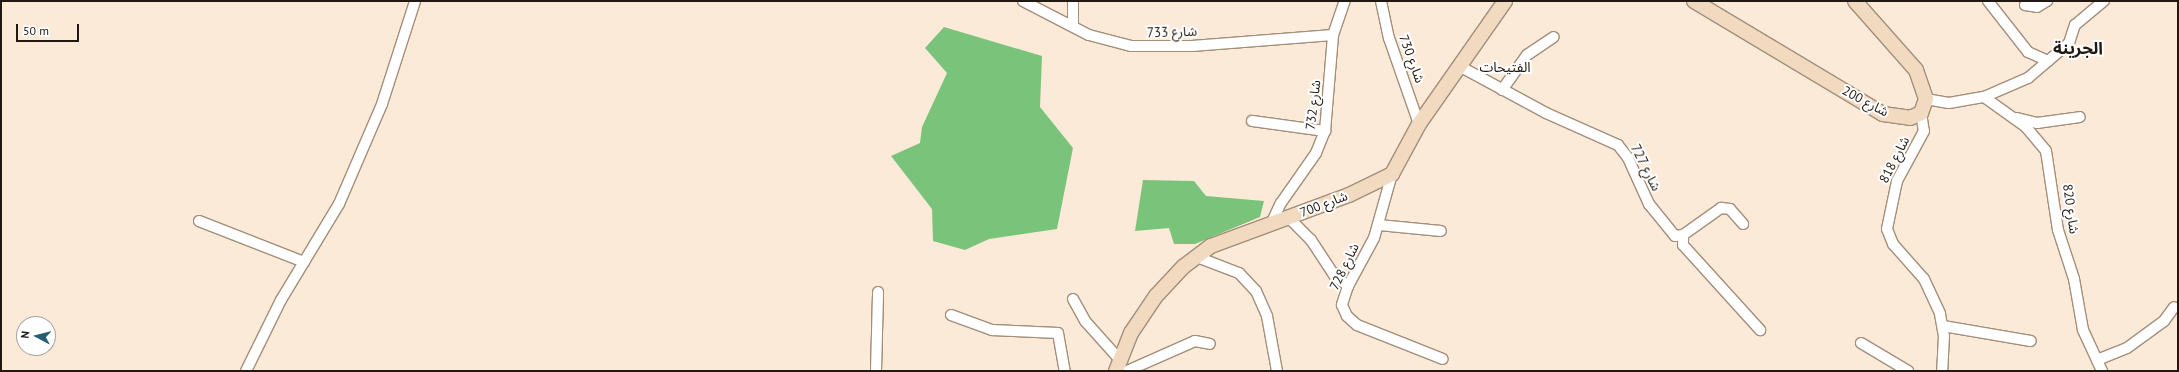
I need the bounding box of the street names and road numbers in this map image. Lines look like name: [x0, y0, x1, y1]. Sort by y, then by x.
street label: شارع 733: [1147, 24, 1197, 42]
street label: شارع 730: [1395, 33, 1427, 85]
street label: شارع 732: [1303, 79, 1325, 131]
street label: شارع 200: [1839, 83, 1891, 121]
street label: شارع 818: [1877, 134, 1913, 186]
street label: شارع 727: [1627, 142, 1663, 194]
street label: شارع 820: [2059, 183, 2081, 235]
street label: شارع 700: [1298, 189, 1350, 221]
street label: شارع 728: [1327, 241, 1363, 293]

